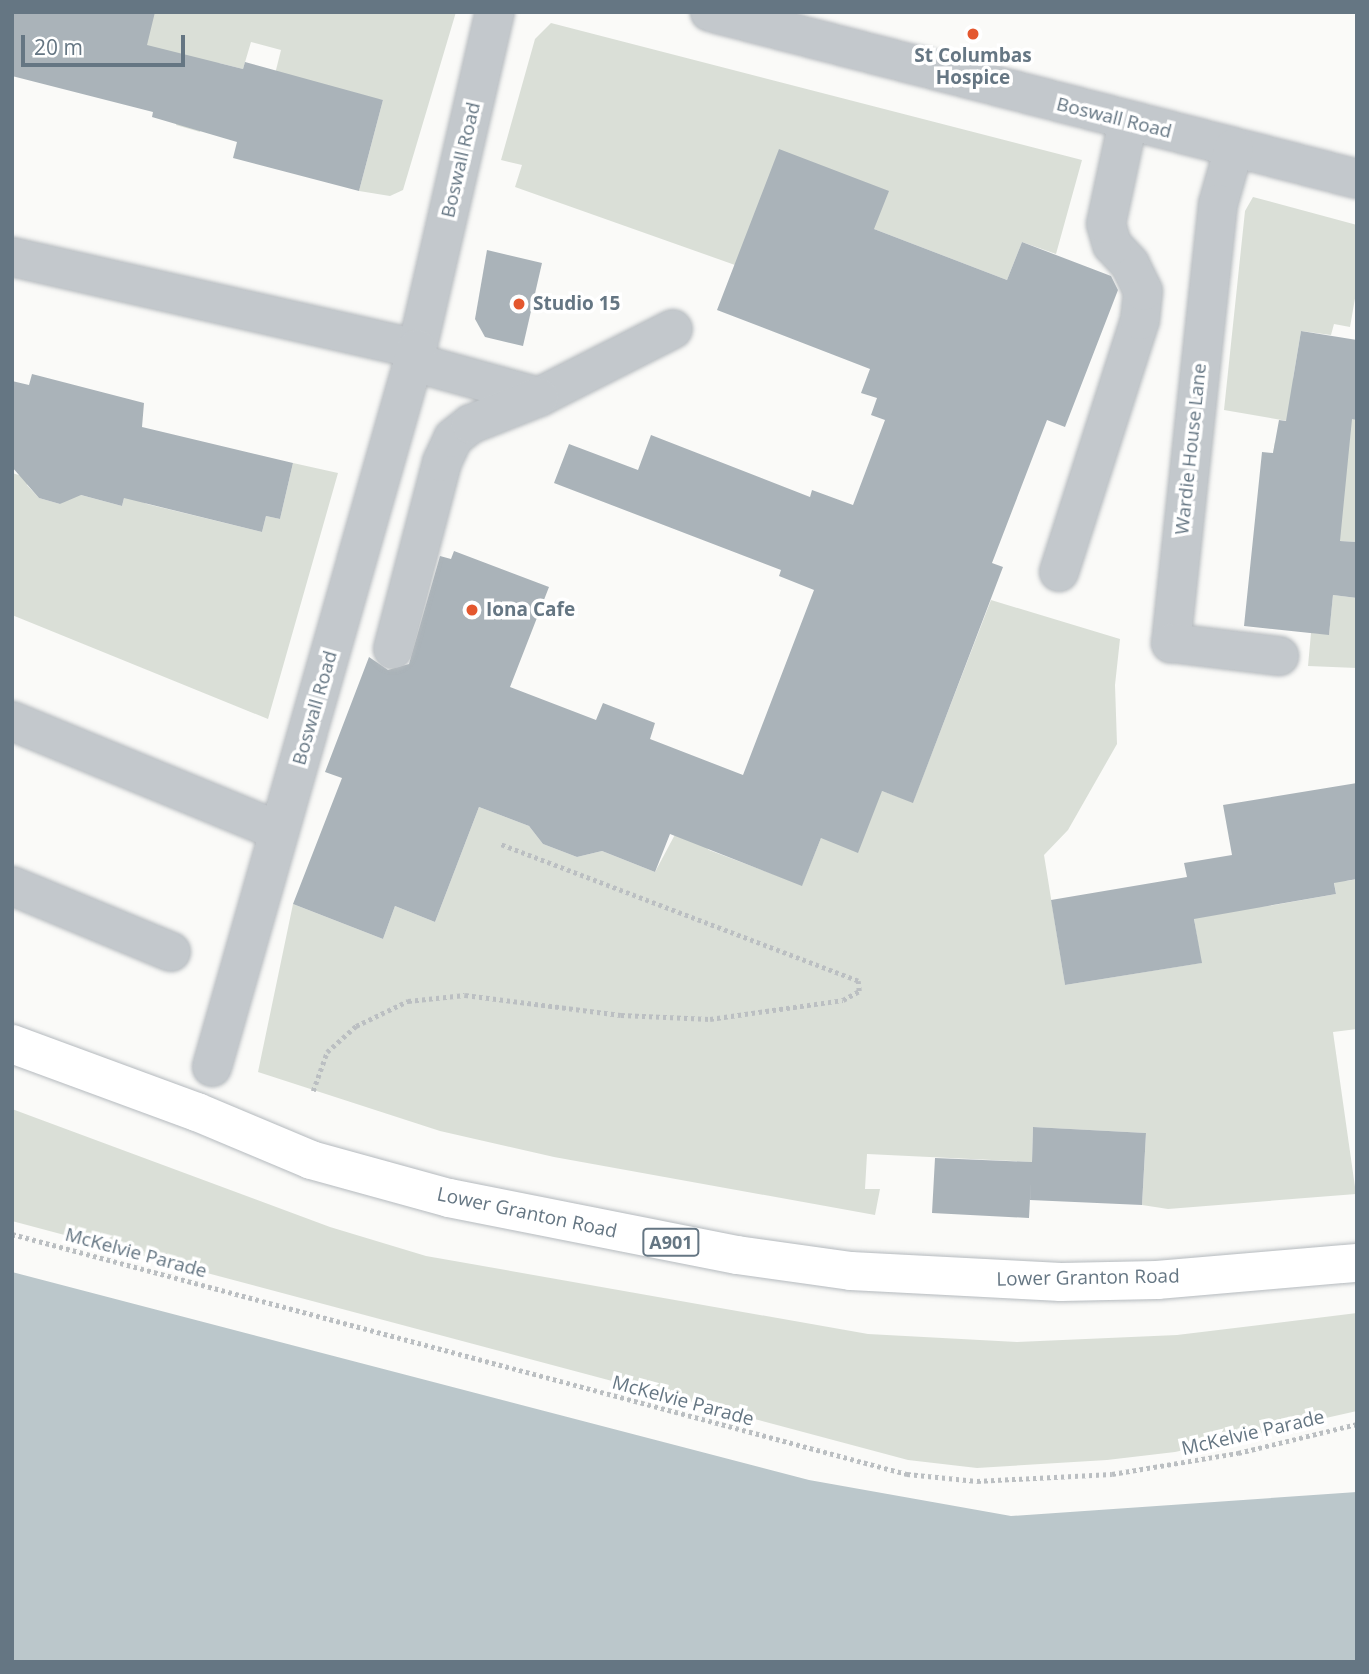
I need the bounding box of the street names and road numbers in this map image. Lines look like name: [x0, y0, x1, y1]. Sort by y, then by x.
street label: Boswall Road: [1054, 93, 1174, 143]
street label: Boswall Road: [437, 100, 485, 220]
street label: Wardie House Lane: [1171, 362, 1211, 536]
street label: Boswall Road: [288, 648, 342, 768]
street label: Lower Granton Road: [435, 1183, 619, 1243]
street label: McKelvie Parade: [63, 1223, 209, 1283]
road number: A901: [641, 1227, 701, 1256]
street label: Lower Granton Road: [996, 1265, 1180, 1291]
street label: McKelvie Parade: [610, 1371, 756, 1431]
street label: McKelvie Parade: [1179, 1405, 1327, 1461]

